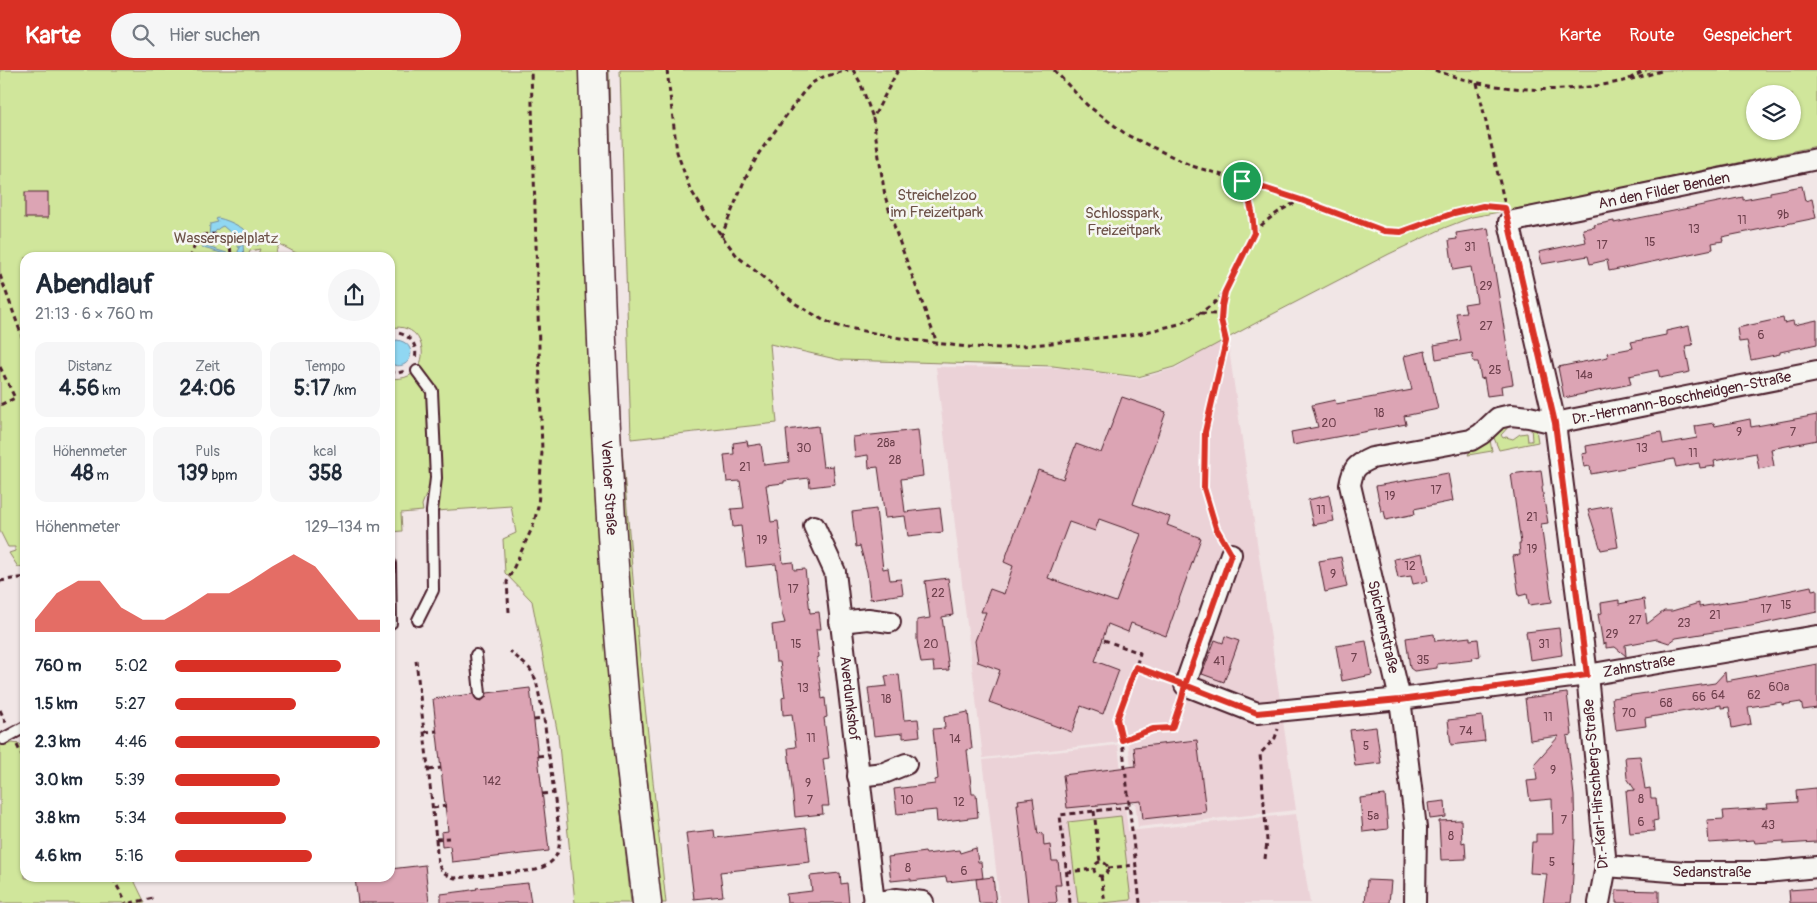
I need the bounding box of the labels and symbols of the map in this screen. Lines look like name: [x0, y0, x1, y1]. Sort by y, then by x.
pin: [1221, 160, 1263, 202]
street label: An den Filder Benden: [1596, 168, 1732, 213]
park label: Streichelzoo im Freizeitpark: [891, 186, 984, 222]
park label: Schlosspark, Freizeitpark: [1085, 204, 1163, 240]
house number: 9b: [1777, 208, 1789, 223]
house number: 11: [1737, 213, 1747, 228]
house number: 13: [1688, 222, 1700, 237]
park label: Wasserspielplatz: [174, 229, 278, 248]
house number: 15: [1644, 235, 1656, 250]
house number: 17: [1596, 238, 1608, 253]
house number: 31: [1464, 240, 1476, 255]
house number: 29: [1480, 279, 1492, 294]
house number: 27: [1479, 319, 1493, 334]
house number: 6: [1758, 328, 1765, 343]
house number: 25: [1488, 363, 1502, 378]
street label: Dr.-Hermann-Boschheidgen-Straße: [1570, 367, 1794, 429]
house number: 14a: [1575, 368, 1593, 383]
house number: 18: [1374, 406, 1384, 421]
house number: 20: [1322, 416, 1336, 431]
house number: 9: [1736, 425, 1742, 440]
house number: 7: [1790, 425, 1797, 440]
house number: 28a: [877, 436, 896, 451]
street label: Venloer Straße: [597, 440, 622, 536]
house number: 30: [797, 441, 811, 456]
house number: 13: [1636, 441, 1648, 456]
house number: 11: [1688, 446, 1698, 461]
house number: 28: [889, 453, 901, 468]
house number: 21: [739, 460, 751, 475]
house number: 17: [1430, 483, 1442, 498]
house number: 19: [1385, 489, 1395, 504]
house number: 11: [1316, 503, 1326, 518]
house number: 21: [1526, 510, 1538, 525]
house number: 19: [757, 533, 767, 548]
house number: 19: [1527, 542, 1537, 557]
house number: 12: [1404, 559, 1416, 574]
house number: 9: [1330, 567, 1336, 582]
street label: Spichernstraße: [1363, 579, 1403, 676]
house number: 17: [787, 582, 799, 597]
house number: 22: [931, 586, 945, 601]
house number: 15: [1780, 598, 1792, 613]
house number: 17: [1760, 602, 1772, 617]
house number: 21: [1709, 608, 1721, 623]
house number: 27: [1628, 613, 1642, 628]
house number: 23: [1677, 616, 1691, 631]
house number: 29: [1606, 627, 1618, 642]
house number: 15: [790, 637, 802, 652]
house number: 20: [924, 637, 938, 652]
house number: 31: [1538, 637, 1550, 652]
house number: 7: [1351, 651, 1358, 666]
street label: Zahnstraße: [1601, 651, 1677, 682]
house number: 35: [1416, 653, 1430, 668]
house number: 41: [1213, 654, 1225, 669]
street label: Averdunkshof: [835, 655, 864, 742]
house number: 60a: [1769, 680, 1790, 695]
house number: 13: [797, 681, 809, 696]
house number: 64: [1711, 688, 1725, 703]
house number: 62: [1747, 688, 1761, 703]
house number: 66: [1692, 690, 1706, 705]
house number: 18: [881, 692, 891, 707]
house number: 68: [1659, 696, 1673, 711]
street label: Dr.-Karl-Hirschberg-Straße: [1579, 698, 1613, 870]
house number: 70: [1622, 706, 1636, 721]
house number: 11: [1543, 710, 1553, 725]
house number: 74: [1459, 724, 1473, 739]
house number: 11: [806, 731, 816, 746]
house number: 14: [949, 732, 961, 747]
house number: 5: [1363, 739, 1369, 754]
house number: 9: [1550, 763, 1556, 778]
house number: 142: [483, 774, 501, 789]
house number: 9: [805, 776, 811, 791]
house number: 8: [1638, 792, 1644, 807]
house number: 7: [807, 793, 814, 808]
house number: 10: [901, 793, 913, 808]
house number: 12: [953, 795, 965, 810]
house number: 5a: [1367, 809, 1379, 824]
house number: 7: [1561, 813, 1568, 828]
house number: 6: [1638, 815, 1645, 830]
house number: 43: [1761, 818, 1775, 833]
house number: 8: [1448, 829, 1454, 844]
house number: 5: [1549, 855, 1555, 870]
house number: 8: [905, 861, 911, 876]
street label: Sedanstraße: [1672, 862, 1752, 882]
house number: 6: [961, 864, 968, 879]

